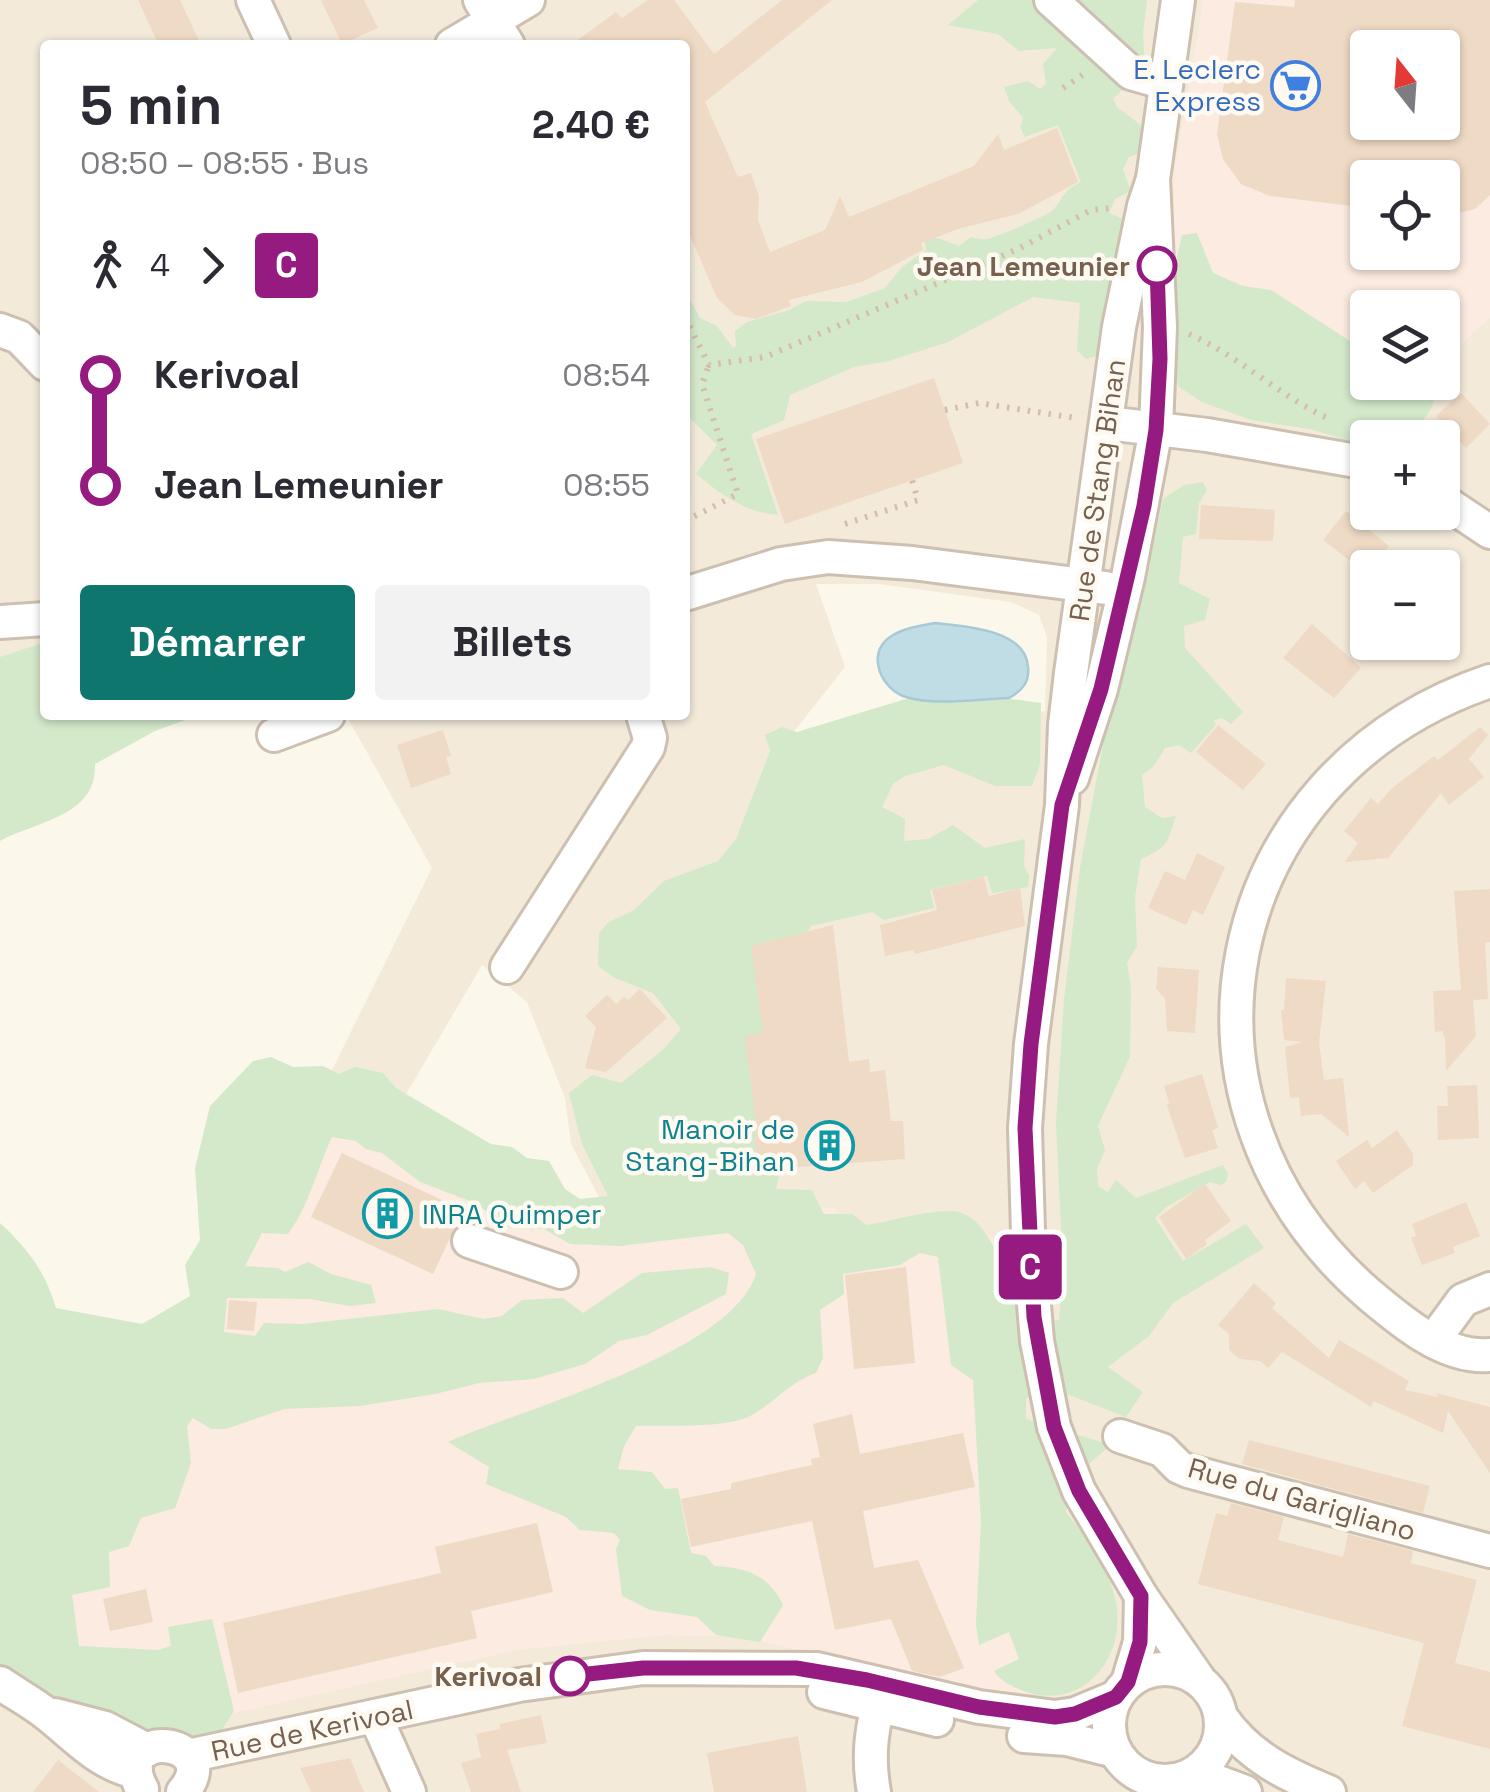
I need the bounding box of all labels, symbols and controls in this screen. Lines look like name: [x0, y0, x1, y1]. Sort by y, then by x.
north arrow: [1350, 30, 1460, 140]
map controls: [1350, 30, 1460, 660]
place label: E. Leclerc Express: [1133, 51, 1261, 119]
supermarket icon: E. Leclerc Express: [1270, 59, 1322, 111]
text: 5 min: [80, 70, 222, 140]
text: 2.40 €: [532, 101, 650, 149]
text: 08:50 – 08:55 · Bus: [80, 143, 369, 183]
button: locate: [1350, 160, 1460, 270]
icon: walk: [80, 238, 135, 293]
icon: forward: [185, 238, 240, 293]
text: C: [275, 243, 298, 287]
text: 4: [150, 245, 170, 285]
marker: Jean Lemeunier: [1138, 247, 1176, 285]
place label: Jean Lemeunier: [917, 248, 1130, 284]
button: layers: [1350, 290, 1460, 400]
text: Kerivoal: [154, 351, 300, 399]
text: 08:54: [562, 355, 650, 395]
street label: Rue de Stang Bihan: [1061, 357, 1133, 623]
button: +: [1350, 420, 1460, 530]
text: Jean Lemeunier: [154, 461, 444, 509]
text: 08:55: [563, 465, 650, 505]
button: −: [1350, 550, 1460, 660]
button: Démarrer: [80, 585, 355, 700]
button: Billets: [375, 585, 650, 700]
place label: Manoir de Stang-Bihan: [625, 1111, 795, 1179]
building icon: Manoir de Stang-Bihan: [804, 1119, 856, 1171]
building icon: INRA Quimper: [361, 1188, 413, 1240]
place label: INRA Quimper: [422, 1196, 602, 1232]
line badge: C: [998, 1234, 1062, 1300]
text: C: [1019, 1245, 1041, 1289]
street label: Rue du Garigliano: [1184, 1449, 1420, 1549]
marker: Kerivoal: [551, 1657, 589, 1695]
place label: Kerivoal: [434, 1658, 542, 1694]
street label: Rue de Kerivoal: [208, 1691, 416, 1769]

